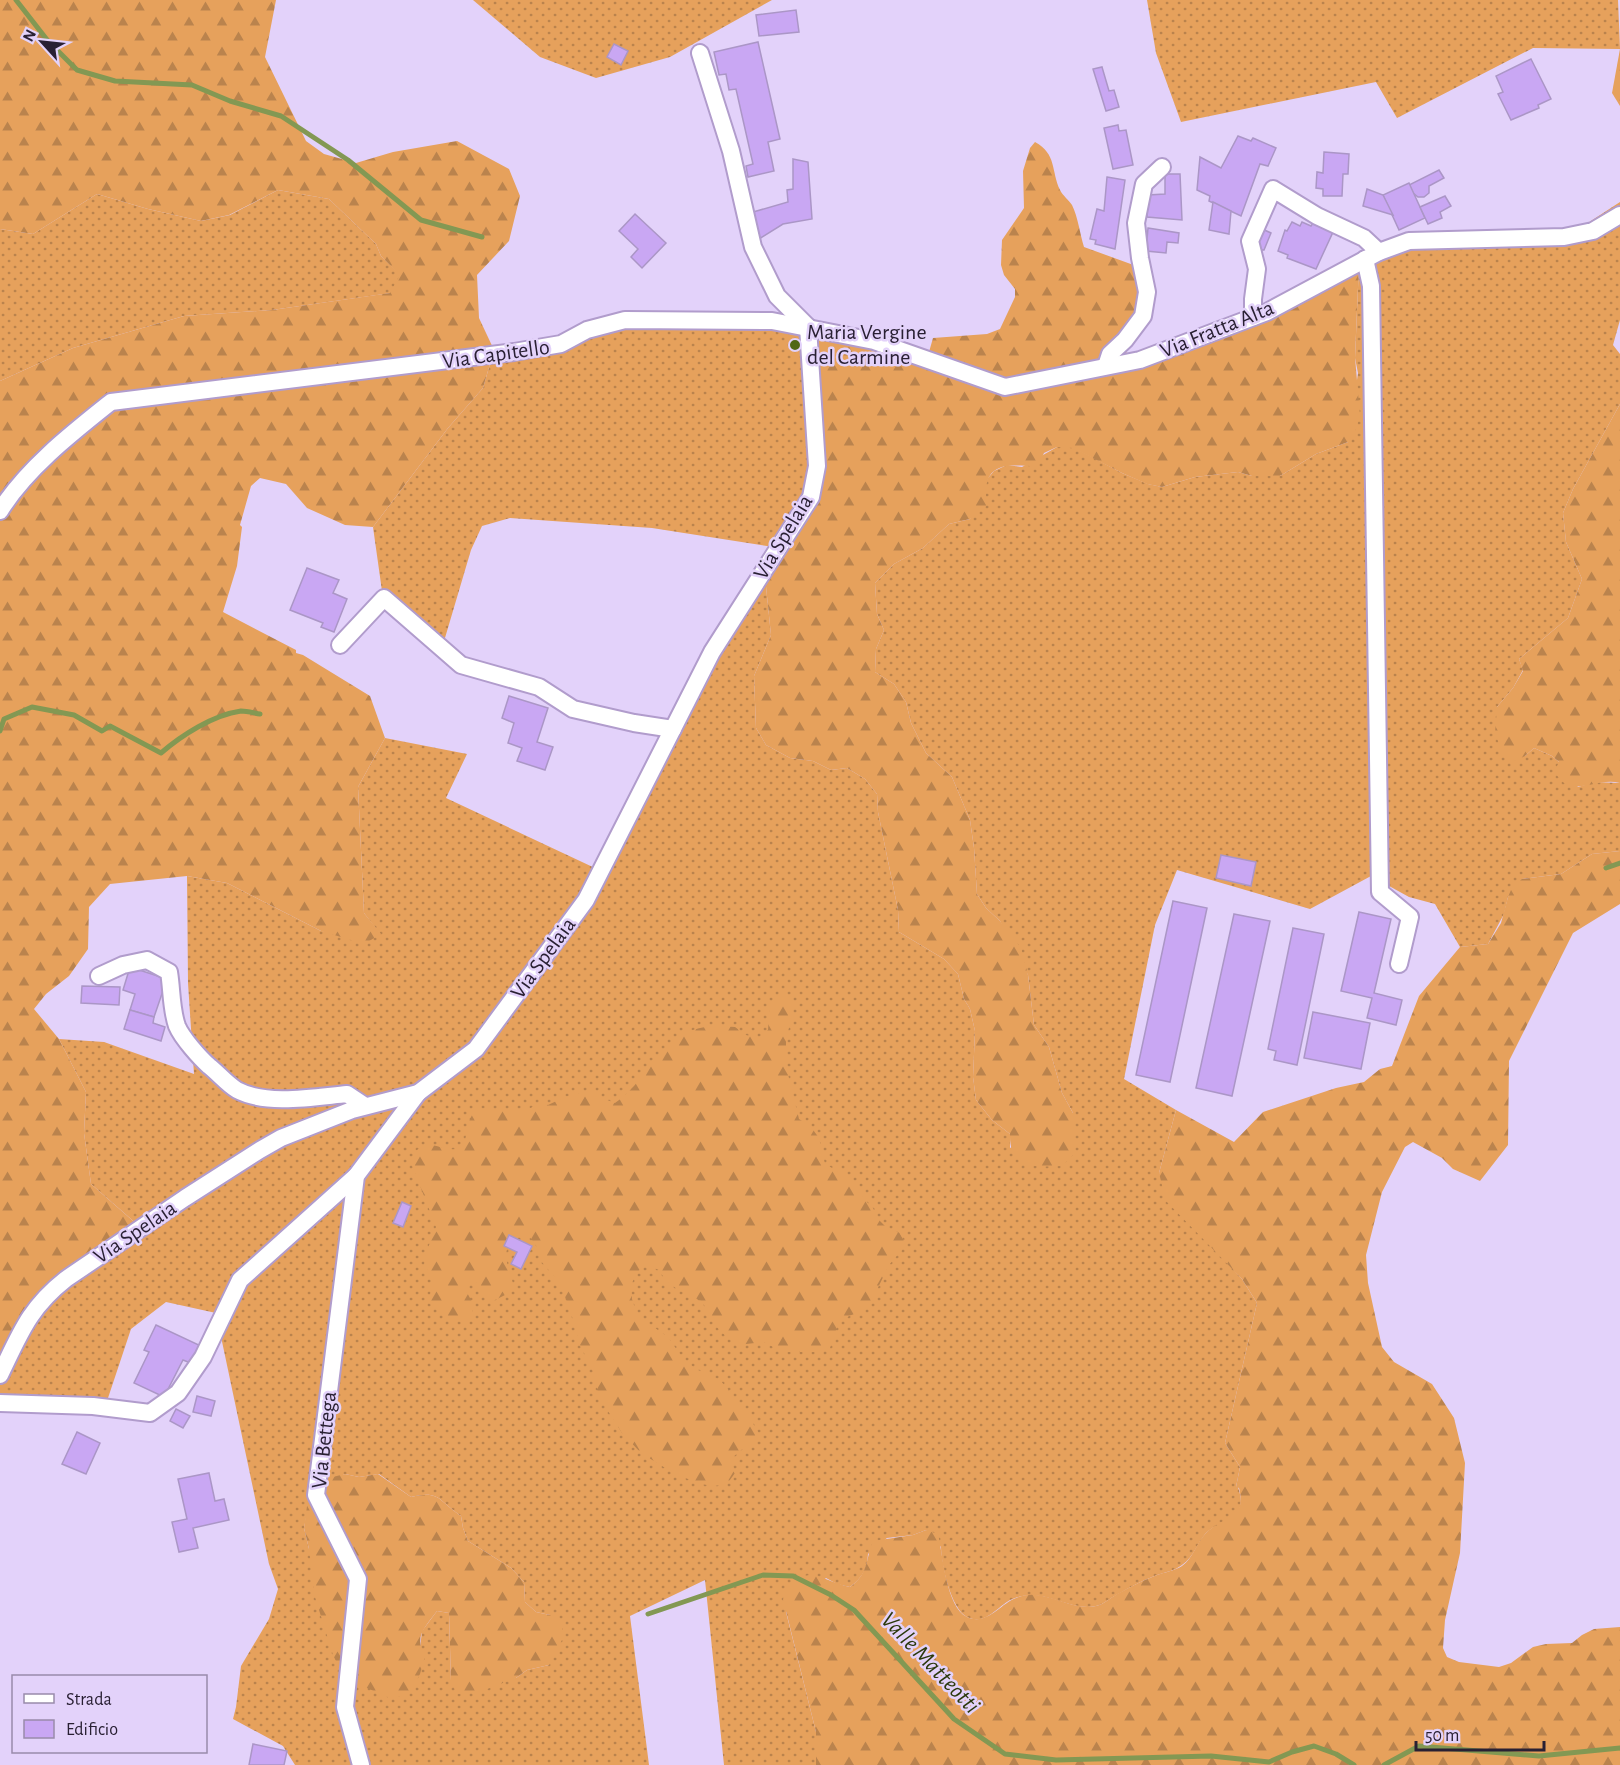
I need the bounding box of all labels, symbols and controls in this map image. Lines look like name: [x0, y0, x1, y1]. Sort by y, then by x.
north arrow: [12, 12, 72, 72]
text: N: [20, 27, 39, 44]
street label: Via Fratta Alta: [1157, 296, 1277, 362]
place label: Maria Vergine del Carmine: [807, 321, 927, 368]
street label: Via Capitello: [441, 336, 551, 372]
marker: Maria Vergine del Carmine: [788, 338, 802, 352]
street label: Via Spelaia: [749, 491, 817, 583]
street label: Via Spelaia: [506, 913, 580, 1003]
street label: Via Spelaia: [90, 1197, 180, 1267]
street label: Via Bettega: [308, 1390, 340, 1490]
water label: Valle Matteotti: [876, 1608, 984, 1718]
legend: [12, 1675, 207, 1753]
text: Strada: [66, 1691, 112, 1709]
scale bar: [1416, 1714, 1544, 1752]
text: Edificio: [66, 1721, 118, 1739]
text: 50 m: [1425, 1727, 1459, 1745]

